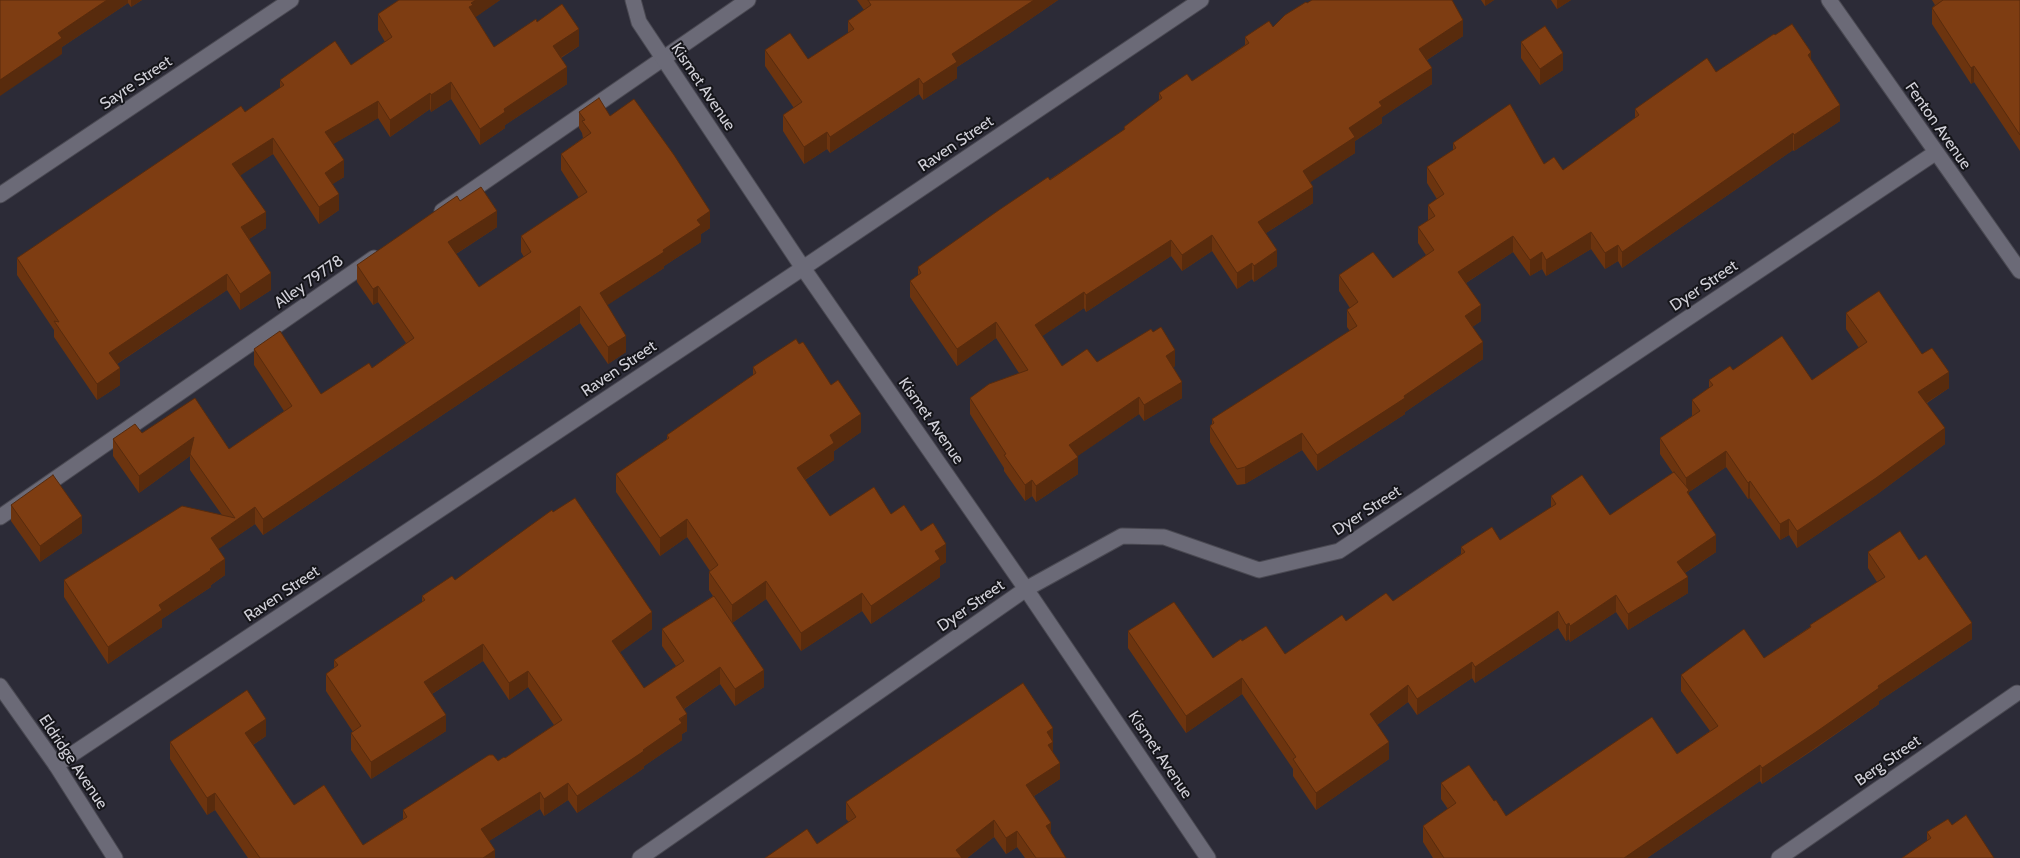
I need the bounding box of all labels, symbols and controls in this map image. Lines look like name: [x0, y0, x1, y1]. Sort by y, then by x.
street label: Kismet Avenue: [667, 40, 739, 134]
street label: Sayre Street: [96, 52, 176, 114]
street label: Fenton Avenue: [1901, 79, 1975, 173]
street label: Raven Street: [915, 112, 997, 176]
street label: Alley 79778: [271, 251, 347, 313]
street label: Dyer Street: [1666, 256, 1742, 316]
street label: Raven Street: [578, 337, 660, 401]
street label: Kismet Avenue: [894, 374, 968, 468]
street label: Dyer Street: [1329, 482, 1405, 540]
street label: Raven Street: [241, 562, 323, 626]
street label: Dyer Street: [934, 576, 1008, 636]
street label: Kismet Avenue: [1124, 708, 1196, 802]
street label: Eldridge Avenue: [34, 711, 112, 813]
street label: Berg Street: [1852, 732, 1924, 790]

